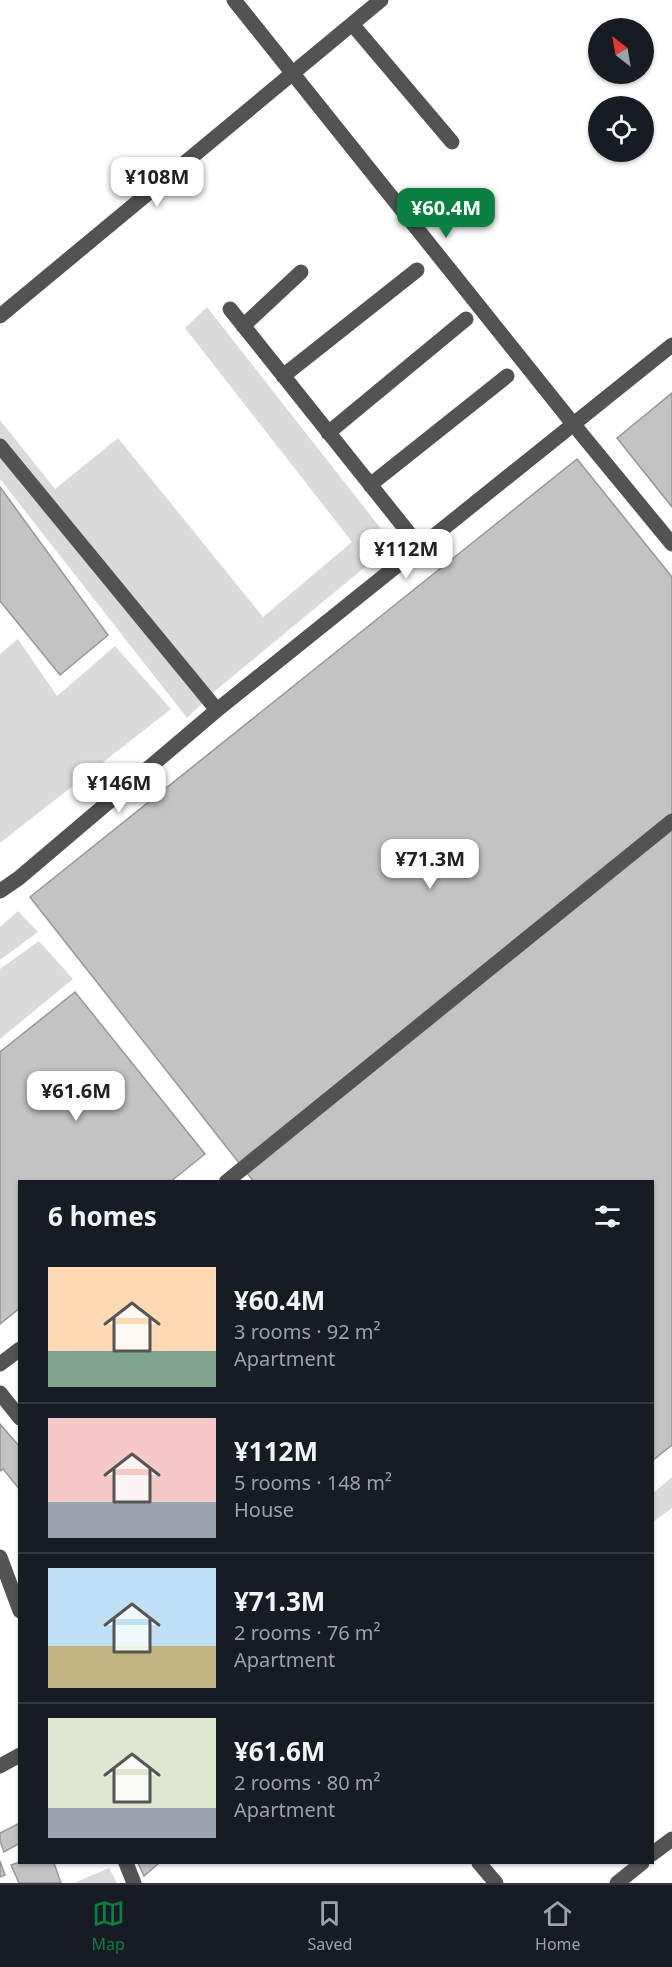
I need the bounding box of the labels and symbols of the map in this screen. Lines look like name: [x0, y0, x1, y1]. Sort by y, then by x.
north arrow: [588, 18, 654, 84]
pin: ¥108M: [115, 157, 199, 208]
pin: ¥60.4M: [397, 188, 495, 239]
pin: ¥112M: [364, 529, 448, 580]
pin: ¥146M: [77, 763, 161, 814]
pin: ¥71.3M: [381, 839, 479, 890]
pin: ¥61.6M: [27, 1071, 125, 1122]

